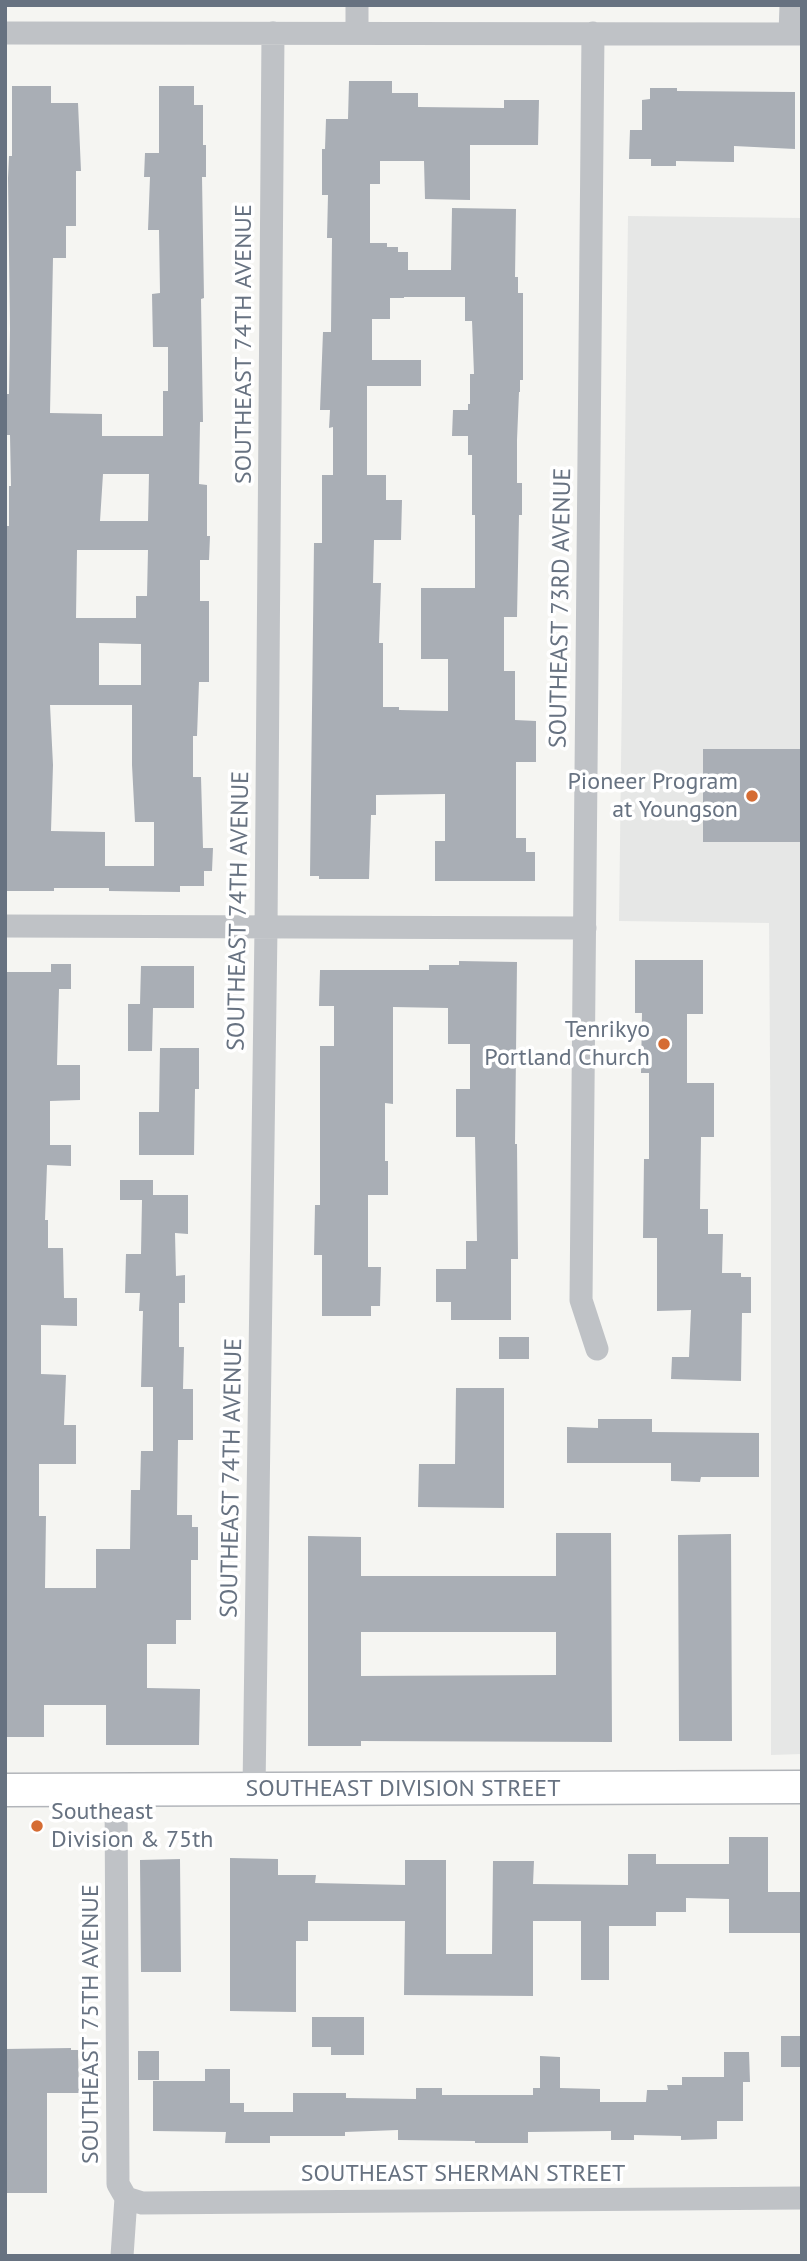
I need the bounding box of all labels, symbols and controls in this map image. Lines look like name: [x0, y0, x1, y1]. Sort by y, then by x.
street label: SOUTHEAST 74TH AVENUE: [230, 204, 258, 484]
street label: SOUTHEAST 73RD AVENUE: [544, 468, 578, 748]
place label: Pioneer Program at Youngson: [567, 768, 738, 824]
street label: SOUTHEAST 74TH AVENUE: [222, 771, 256, 1051]
marker: Pioneer Program at Youngson: [744, 788, 760, 804]
place label: Tenrikyo Portland Church: [484, 1016, 650, 1072]
marker: Tenrikyo Portland Church: [656, 1036, 672, 1052]
street label: SOUTHEAST 74TH AVENUE: [215, 1338, 249, 1618]
street label: SOUTHEAST DIVISION STREET: [245, 1775, 561, 1803]
place label: Southeast Division & 75th: [51, 1798, 213, 1854]
marker: Southeast Division & 75th: [29, 1818, 45, 1834]
street label: SOUTHEAST 75TH AVENUE: [77, 1884, 105, 2164]
street label: SOUTHEAST SHERMAN STREET: [301, 2160, 625, 2188]

